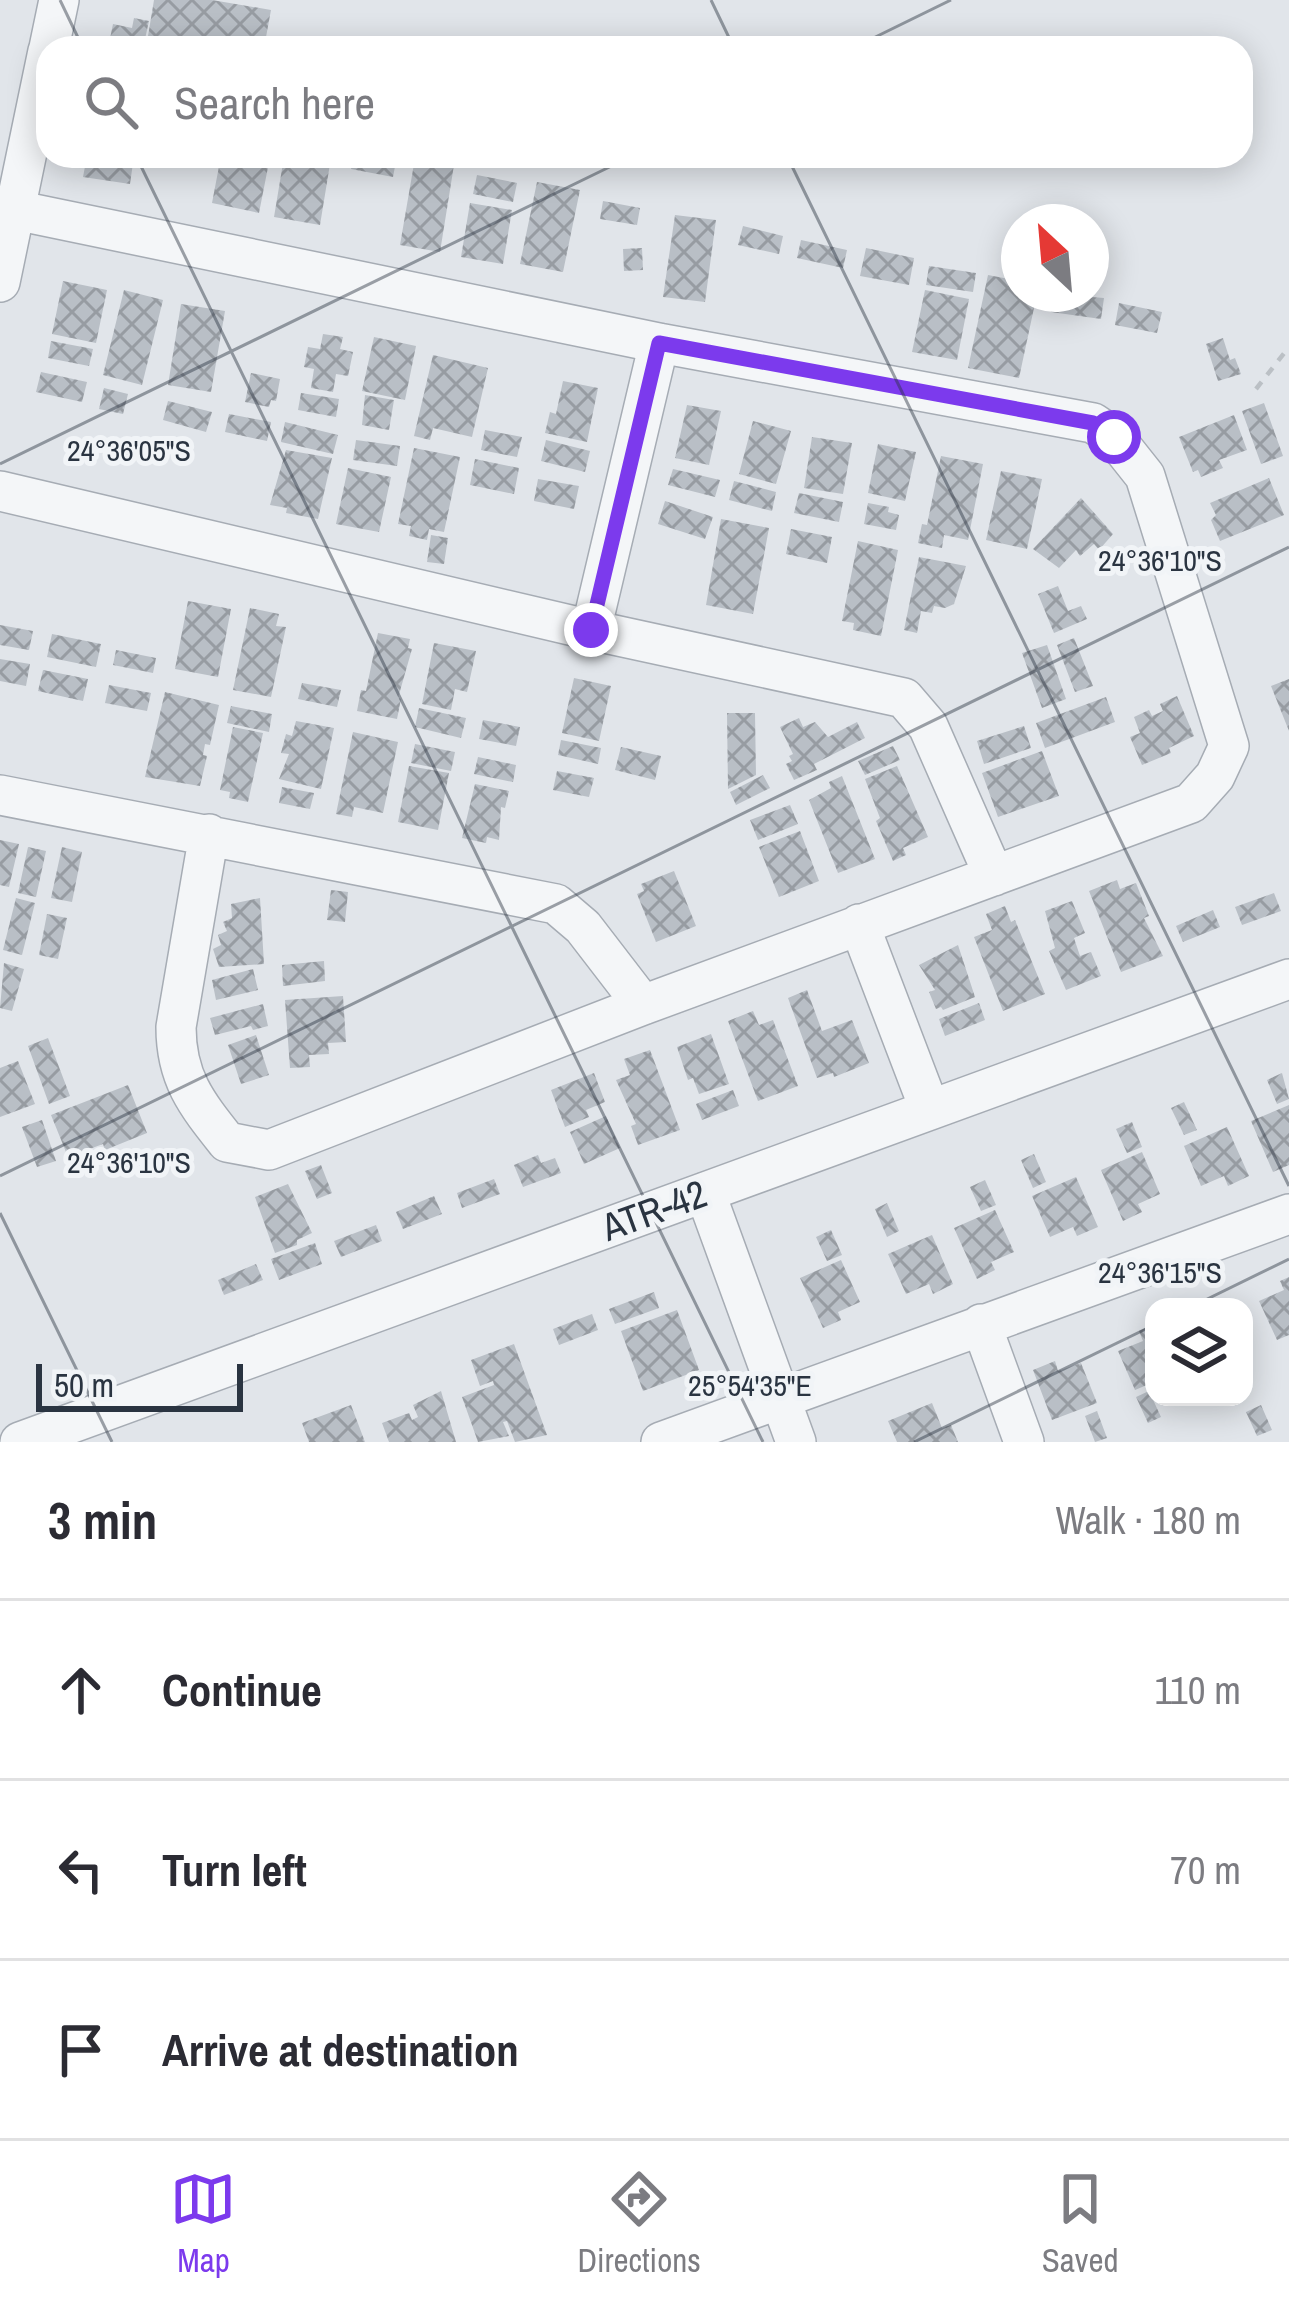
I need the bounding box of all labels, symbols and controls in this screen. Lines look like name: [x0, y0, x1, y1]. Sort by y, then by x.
search box: [36, 36, 1253, 168]
icon: search: [78, 69, 144, 135]
text: Search here: [174, 72, 375, 133]
north arrow: [1001, 204, 1109, 312]
route start: [1087, 410, 1141, 464]
text: 24°36'05"S: [67, 430, 191, 470]
text: 24°36'10"S: [1098, 540, 1222, 580]
route end: [564, 603, 618, 657]
text: 24°36'10"S: [67, 1142, 191, 1182]
street label: ATR-42: [593, 1167, 714, 1253]
text: 24°36'15"S: [1098, 1252, 1222, 1292]
map controls: [1145, 1298, 1253, 1406]
button: layers: [1145, 1298, 1253, 1406]
scale bar: [36, 1358, 243, 1411]
text: 50 m: [54, 1363, 114, 1407]
text: 25°54'35"E: [688, 1365, 812, 1405]
text: 3 min: [48, 1486, 157, 1555]
text: Walk · 180 m: [1056, 1494, 1241, 1546]
icon: ahead: [48, 1657, 114, 1723]
text: Continue: [162, 1659, 322, 1720]
text: 110 m: [1154, 1664, 1241, 1716]
icon: left: [48, 1837, 114, 1903]
text: Turn left: [162, 1839, 307, 1900]
text: 70 m: [1170, 1844, 1241, 1896]
icon: arrive: [48, 2017, 114, 2083]
text: Arrive at destination: [162, 2019, 519, 2080]
tab: Map: [170, 2166, 236, 2282]
tab: Directions: [577, 2166, 701, 2282]
tab: Saved: [1042, 2166, 1118, 2282]

